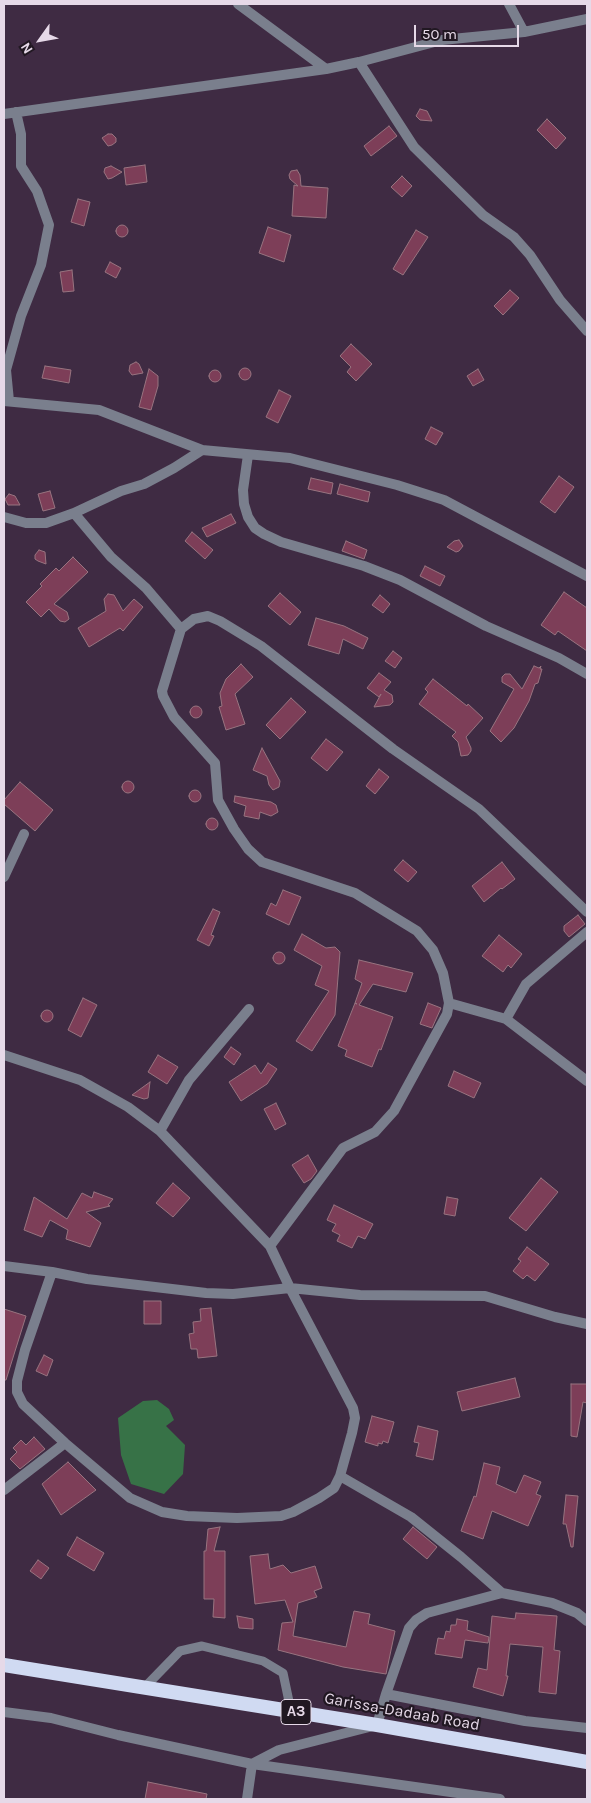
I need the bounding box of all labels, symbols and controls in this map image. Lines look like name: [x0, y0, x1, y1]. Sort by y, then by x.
north arrow: [15, 15, 65, 65]
scale bar: [416, 15, 521, 47]
text: 50 m: [422, 25, 457, 43]
text: N: [17, 39, 37, 57]
street label: Garissa-Dadaab Road: [323, 1689, 481, 1735]
road number: A3: [281, 1700, 311, 1724]

